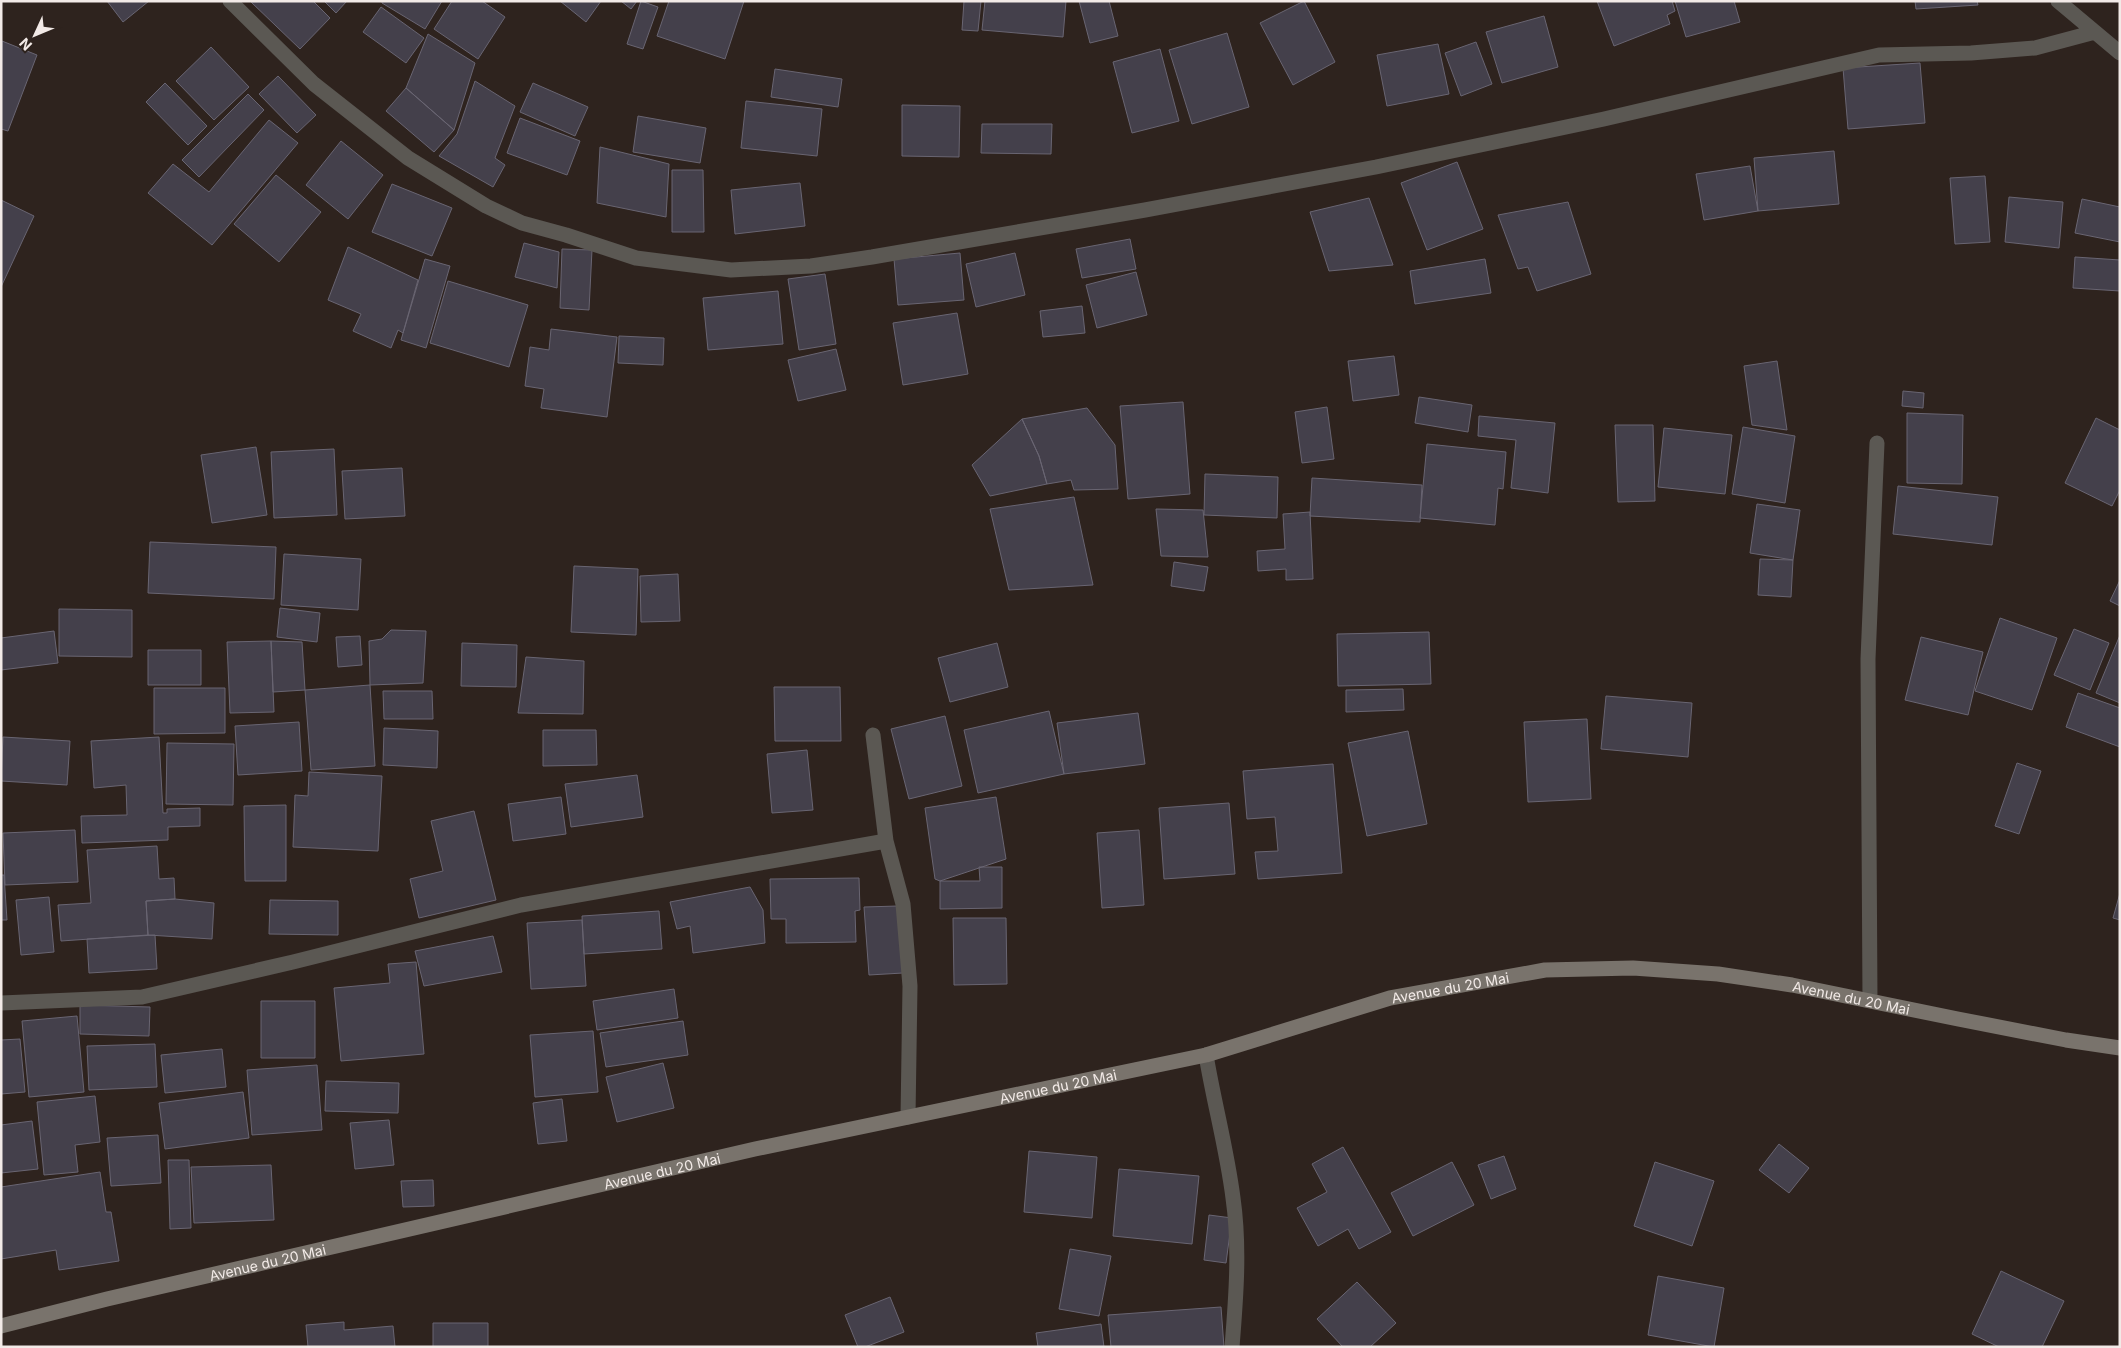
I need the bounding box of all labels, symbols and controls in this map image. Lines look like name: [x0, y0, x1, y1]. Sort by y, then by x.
north arrow: [10, 10, 60, 60]
text: N: [15, 35, 35, 54]
street label: Avenue du 20 Mai: [1390, 968, 1510, 1006]
street label: Avenue du 20 Mai: [1791, 977, 1911, 1017]
street label: Avenue du 20 Mai: [998, 1065, 1118, 1106]
street label: Avenue du 20 Mai: [602, 1149, 722, 1192]
street label: Avenue du 20 Mai: [207, 1240, 327, 1284]

